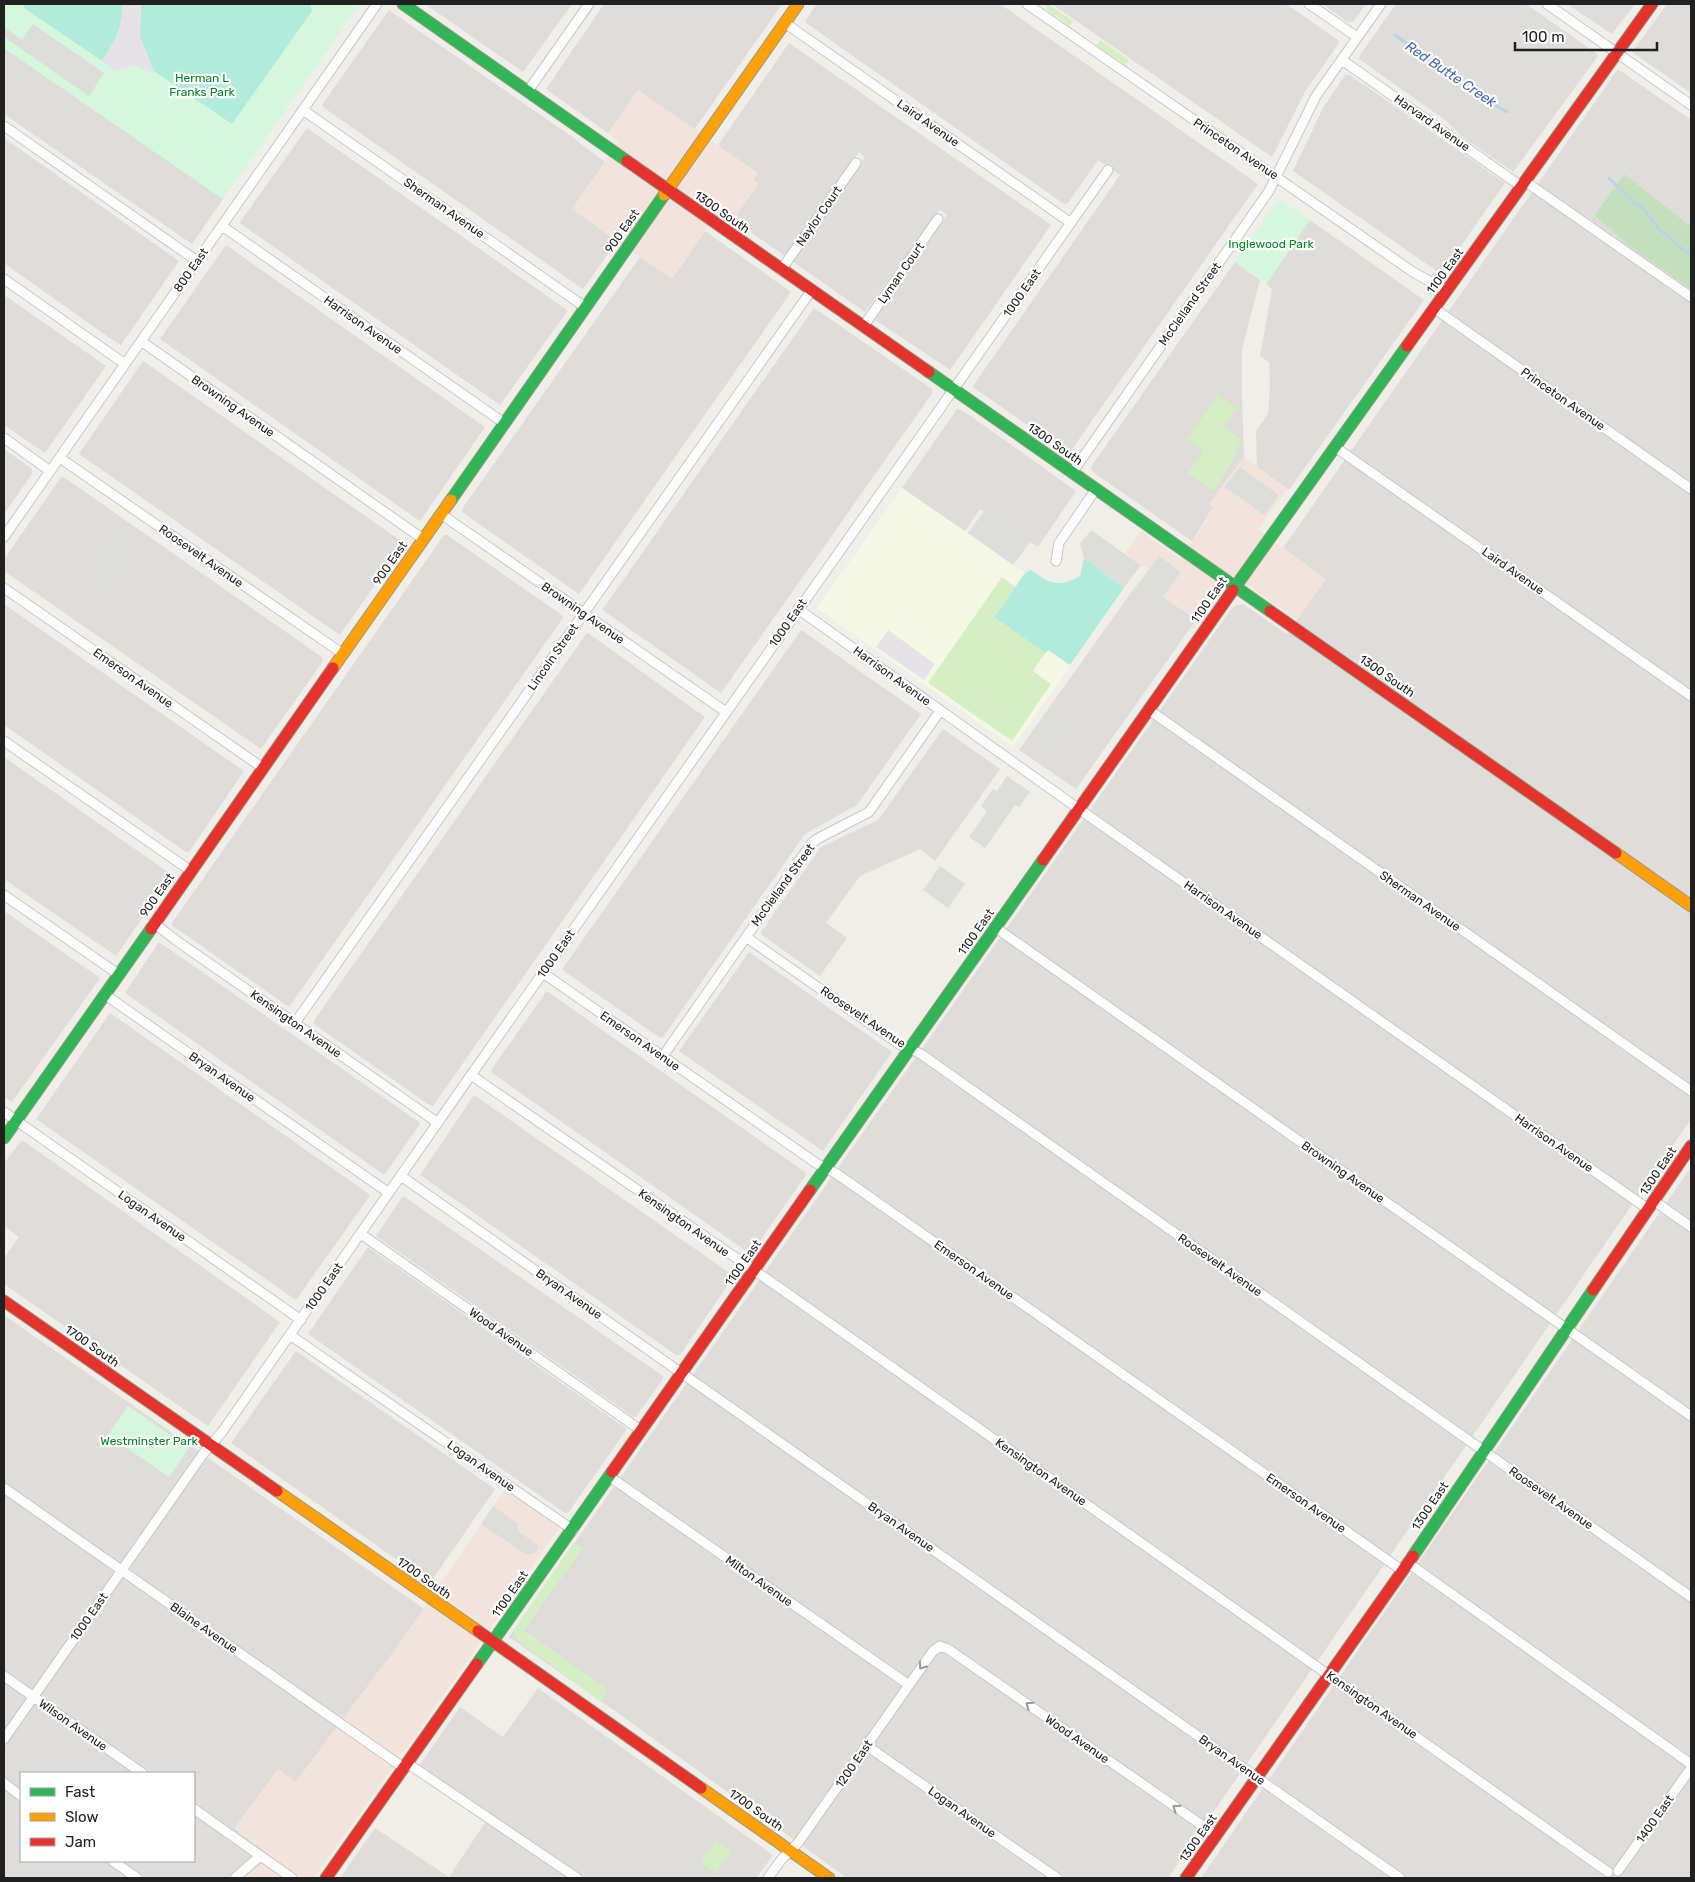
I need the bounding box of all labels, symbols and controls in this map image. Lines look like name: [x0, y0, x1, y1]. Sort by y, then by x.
scale bar: [1515, 20, 1658, 52]
text: 100 m: [1522, 28, 1564, 46]
water label: Red Butte Creek: [1402, 38, 1500, 112]
park label: Herman L Franks Park: [169, 71, 235, 99]
street label: Harvard Avenue: [1392, 92, 1473, 154]
street label: Laird Avenue: [894, 96, 962, 150]
street label: Princeton Avenue: [1191, 115, 1281, 183]
street label: Sherman Avenue: [401, 175, 487, 241]
street label: Naylor Court: [793, 183, 845, 249]
street label: 1300 South: [692, 188, 752, 236]
street label: 900 East: [602, 206, 642, 255]
park label: Inglewood Park: [1228, 237, 1315, 251]
street label: Lyman Court: [875, 240, 927, 306]
street label: 800 East: [171, 245, 211, 295]
street label: 1100 East: [1424, 245, 1466, 297]
street label: McClelland Street: [1156, 259, 1224, 348]
street label: 1000 East: [1000, 266, 1044, 320]
street label: Harrison Avenue: [321, 293, 405, 357]
street label: Princeton Avenue: [1518, 365, 1608, 433]
street label: Browning Avenue: [189, 372, 277, 440]
street label: 1300 South: [1025, 420, 1085, 468]
street label: Roosevelt Avenue: [156, 522, 246, 590]
street label: 900 East: [370, 538, 410, 587]
street label: Laird Avenue: [1479, 544, 1547, 598]
street label: 1100 East: [1188, 574, 1230, 626]
street label: Browning Avenue: [539, 579, 627, 647]
street label: 1000 East: [766, 596, 810, 650]
street label: Lincoln Street: [525, 621, 581, 693]
street label: Harrison Avenue: [851, 643, 934, 709]
street label: Emerson Avenue: [90, 645, 176, 711]
street label: 1300 South: [1357, 652, 1417, 700]
street label: McClelland Street: [748, 841, 818, 929]
street label: Sherman Avenue: [1377, 868, 1463, 934]
street label: 900 East: [137, 870, 177, 919]
street label: Harrison Avenue: [1181, 878, 1265, 942]
street label: 1100 East: [955, 906, 997, 958]
street label: 1000 East: [534, 927, 578, 981]
street label: Roosevelt Avenue: [818, 983, 908, 1051]
street label: Kensington Avenue: [248, 987, 344, 1061]
street label: Emerson Avenue: [597, 1008, 683, 1074]
street label: Bryan Avenue: [186, 1049, 258, 1105]
street label: Harrison Avenue: [1512, 1111, 1596, 1175]
street label: Browning Avenue: [1299, 1138, 1387, 1206]
street label: 1300 East: [1637, 1144, 1679, 1198]
street label: Kensington Avenue: [636, 1186, 732, 1260]
street label: Logan Avenue: [116, 1188, 189, 1245]
street label: Roosevelt Avenue: [1175, 1231, 1265, 1299]
street label: 1100 East: [722, 1237, 764, 1289]
street label: Emerson Avenue: [931, 1237, 1017, 1303]
street label: 1000 East: [302, 1260, 346, 1314]
street label: Bryan Avenue: [533, 1266, 605, 1322]
street label: Wood Avenue: [466, 1305, 536, 1359]
street label: 1700 South: [62, 1322, 122, 1370]
park label: Westminster Park: [100, 1434, 199, 1448]
street label: Kensington Avenue: [993, 1435, 1089, 1509]
street label: Logan Avenue: [445, 1438, 518, 1495]
street label: Roosevelt Avenue: [1506, 1464, 1596, 1532]
street label: Emerson Avenue: [1263, 1470, 1349, 1536]
street label: 1300 East: [1409, 1479, 1451, 1533]
street label: Bryan Avenue: [865, 1499, 937, 1555]
street label: Milton Avenue: [723, 1553, 796, 1610]
street label: 1700 South: [394, 1554, 454, 1602]
street label: 1100 East: [489, 1568, 531, 1620]
street label: 1000 East: [67, 1590, 111, 1644]
street label: Blaine Avenue: [168, 1600, 241, 1657]
one-way arrow: [920, 1660, 928, 1669]
street label: Kensington Avenue: [1324, 1668, 1420, 1742]
street label: Wilson Avenue: [36, 1696, 110, 1754]
one-way arrow: [1025, 1702, 1034, 1711]
street label: Wood Avenue: [1042, 1712, 1112, 1766]
street label: Bryan Avenue: [1196, 1732, 1268, 1788]
street label: 1200 East: [832, 1737, 876, 1791]
legend: [20, 1772, 195, 1862]
text: Fast: [65, 1783, 95, 1801]
street label: Logan Avenue: [926, 1784, 999, 1841]
street label: 1700 South: [726, 1786, 786, 1834]
street label: 1400 East: [1633, 1792, 1677, 1846]
one-way arrow: [1173, 1805, 1182, 1814]
text: Slow: [65, 1808, 98, 1826]
street label: 1300 East: [1176, 1811, 1220, 1865]
text: Jam: [65, 1833, 96, 1851]

